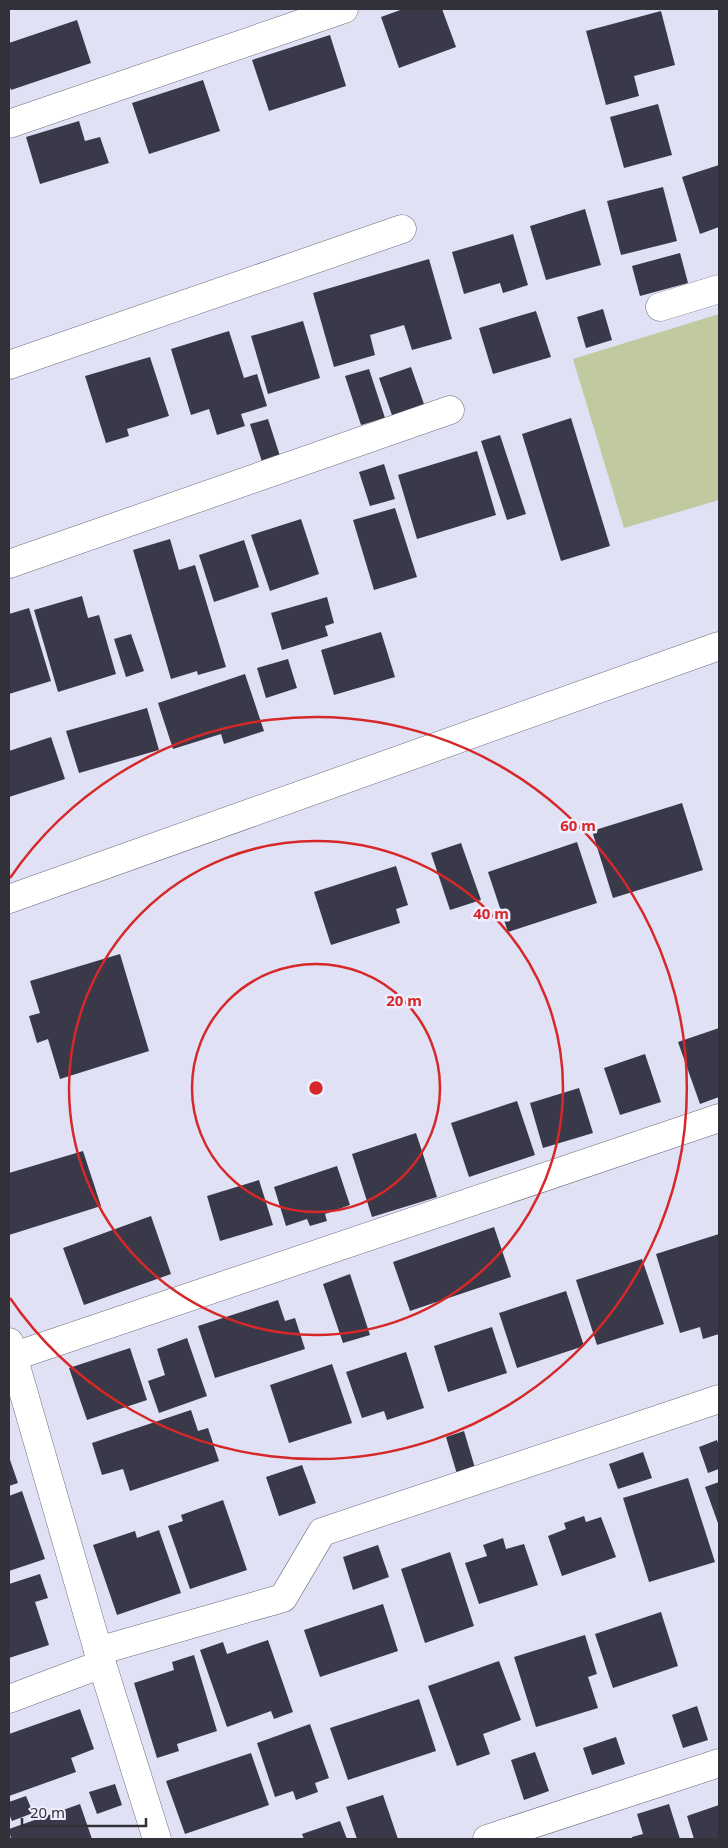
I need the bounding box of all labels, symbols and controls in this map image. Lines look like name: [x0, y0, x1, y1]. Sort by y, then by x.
text: 60 m: [560, 815, 596, 835]
text: 40 m: [473, 903, 509, 923]
text: 20 m: [386, 990, 422, 1010]
centre of rings: [307, 1079, 325, 1097]
scale bar: [22, 1796, 146, 1828]
text: 20 m: [30, 1802, 65, 1822]

